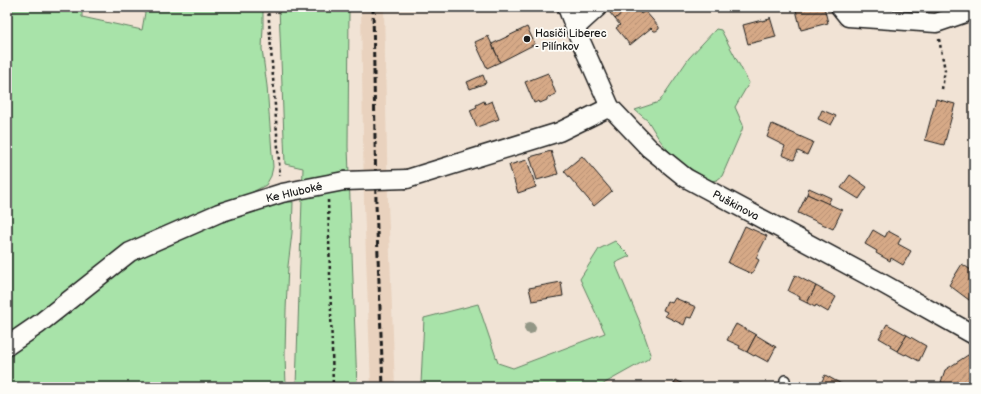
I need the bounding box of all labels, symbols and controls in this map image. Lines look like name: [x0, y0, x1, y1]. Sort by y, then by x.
place label: Hasiči Liberec - Pilínkov: [535, 27, 607, 53]
marker: Hasiči Liberec - Pilínkov: [522, 34, 532, 44]
street label: Ke Hluboké: [265, 180, 324, 205]
street label: Puškinova: [710, 188, 761, 223]

